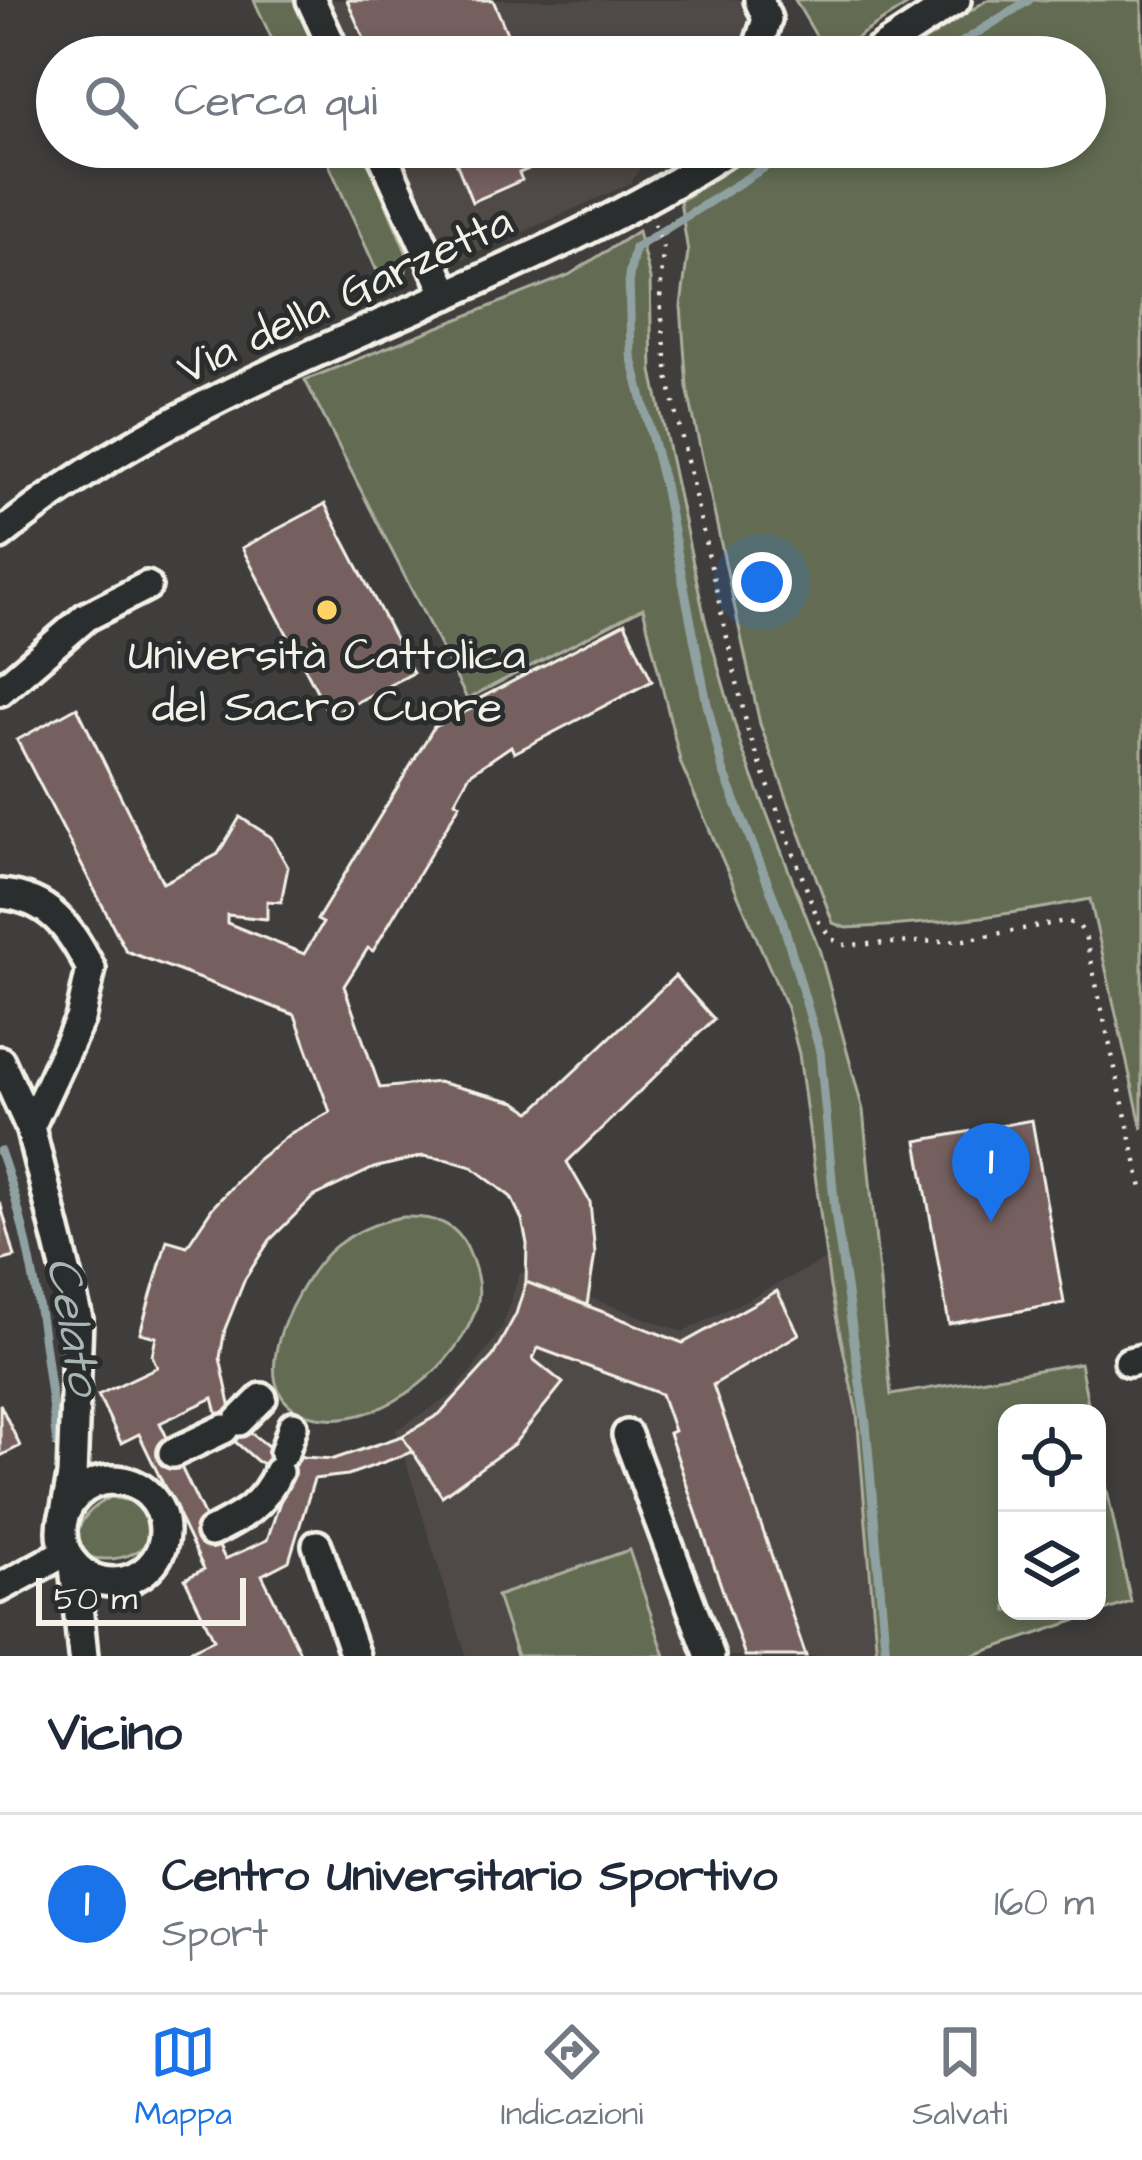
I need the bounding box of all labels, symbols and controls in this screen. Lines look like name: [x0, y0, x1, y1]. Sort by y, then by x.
search box: [36, 36, 1106, 168]
icon: search: [78, 69, 144, 135]
text: Cerca qui: [174, 71, 377, 133]
street label: Via della Garzetta: [167, 191, 523, 401]
your location: [732, 552, 792, 612]
marker: Università Cattolica del Sacro Cuore: [314, 597, 340, 623]
place label: Università Cattolica del Sacro Cuore: [128, 625, 526, 739]
pin: 1: [952, 1123, 1030, 1222]
water label: Celato: [28, 1252, 118, 1403]
map controls: [998, 1404, 1106, 1620]
button: locate: [998, 1404, 1106, 1512]
button: layers: [998, 1512, 1106, 1620]
scale bar: [36, 1572, 246, 1625]
text: 50 m: [54, 1576, 137, 1622]
text: Vicino: [48, 1699, 182, 1770]
text: Centro Universitario Sportivo: [162, 1846, 777, 1908]
text: 1: [85, 1877, 90, 1931]
text: 160 m: [994, 1877, 1094, 1931]
text: Sport: [162, 1908, 268, 1962]
tab: Mappa: [134, 2019, 232, 2137]
tab: Indicazioni: [501, 2019, 643, 2137]
tab: Salvati: [912, 2019, 1008, 2137]

